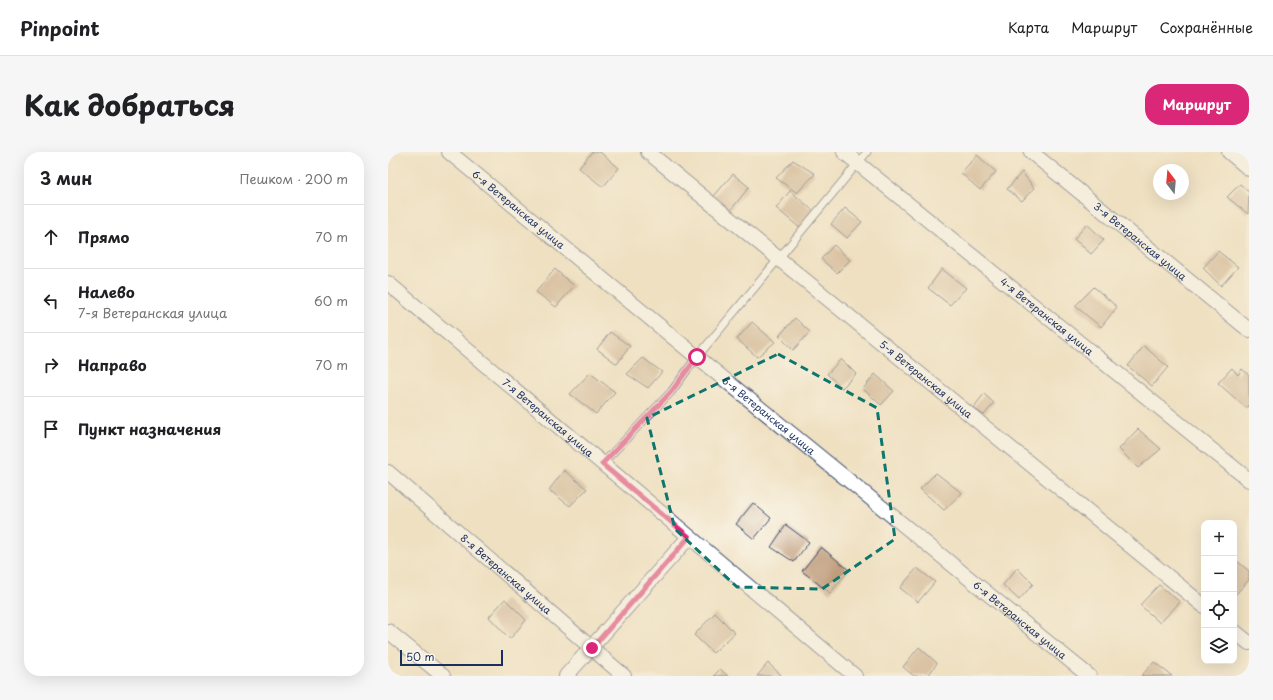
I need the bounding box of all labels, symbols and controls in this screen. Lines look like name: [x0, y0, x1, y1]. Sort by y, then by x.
text: Pinpoint: [20, 14, 100, 42]
text: Карта: [1008, 17, 1049, 38]
text: Маршрут: [1071, 17, 1137, 38]
text: Сохранённые: [1159, 17, 1253, 38]
text: Как добраться: [24, 83, 235, 126]
button: Маршрут: [1145, 84, 1249, 125]
north arrow: [1153, 164, 1189, 200]
text: 3 мин: [40, 165, 92, 191]
street label: 6-я Ветеранская улица: [469, 166, 569, 252]
text: Пешком · 200 m: [239, 169, 348, 188]
street label: 3-я Ветеранская улица: [1091, 198, 1191, 284]
text: Прямо: [78, 225, 129, 248]
icon: ahead: [40, 226, 62, 248]
text: 70 m: [315, 227, 348, 246]
street label: 4-я Ветеранская улица: [997, 273, 1098, 359]
text: Налево: [78, 280, 135, 303]
icon: left: [40, 290, 62, 312]
text: 60 m: [314, 291, 348, 310]
text: 7-я Ветеранская улица: [78, 303, 227, 322]
street label: 5-я Ветеранская улица: [877, 336, 977, 422]
route start: [688, 348, 706, 366]
text: Направо: [78, 353, 147, 376]
icon: right: [40, 354, 62, 376]
text: 70 m: [315, 355, 348, 374]
street label: 6-я Ветеранская улица: [719, 372, 819, 458]
street label: 7-я Ветеранская улица: [499, 374, 598, 460]
text: Пункт назначения: [78, 417, 221, 440]
icon: arrive: [40, 418, 62, 440]
map controls: [1201, 520, 1237, 664]
button: +: [1201, 520, 1237, 556]
street label: 8-я Ветеранская улица: [458, 530, 556, 618]
button: −: [1201, 556, 1237, 592]
street label: 6-я Ветеранская улица: [970, 577, 1071, 662]
button: locate: [1201, 592, 1237, 628]
button: layers: [1201, 628, 1237, 664]
route end: [583, 639, 601, 657]
scale bar: [400, 648, 503, 667]
text: 50 m: [406, 648, 435, 665]

